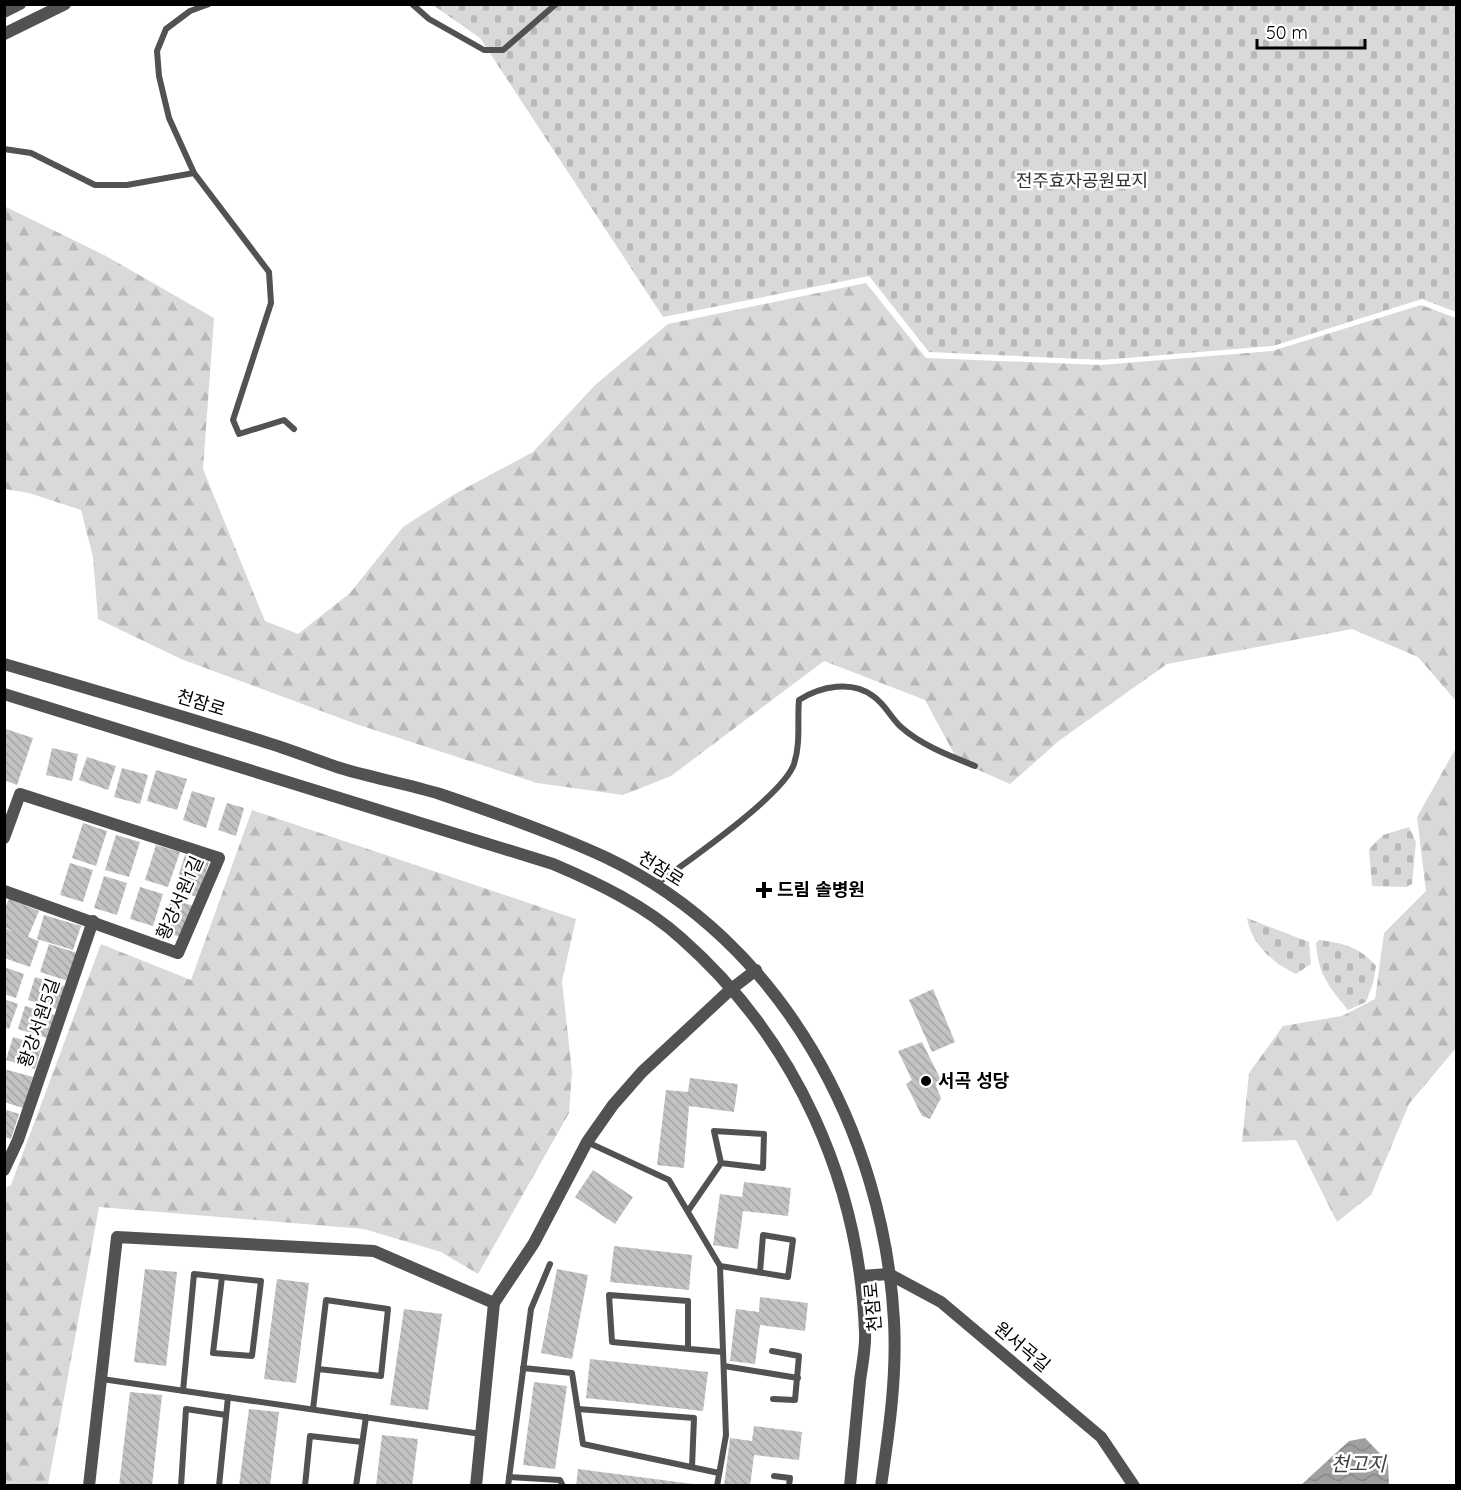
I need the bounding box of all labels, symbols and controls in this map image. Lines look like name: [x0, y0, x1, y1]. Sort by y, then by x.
scale bar: [1257, 12, 1365, 50]
text: 50 m: [1266, 21, 1308, 44]
park label: 전주효자공원묘지: [1016, 169, 1148, 192]
street label: 천잠로: [174, 684, 228, 721]
street label: 천잠로: [634, 846, 688, 891]
street label: 황강서원1길: [151, 852, 208, 943]
place label: 드림 솔병원: [777, 878, 865, 901]
marker: 드림 솔병원: [755, 881, 773, 899]
street label: 황강서원5길: [13, 975, 64, 1070]
place label: 서곡 성당: [938, 1069, 1009, 1092]
marker: 서곡 성당: [919, 1074, 933, 1088]
street label: 천잠로: [859, 1281, 886, 1333]
street label: 원서곡길: [990, 1317, 1055, 1377]
water label: 천고지: [1330, 1451, 1387, 1476]

